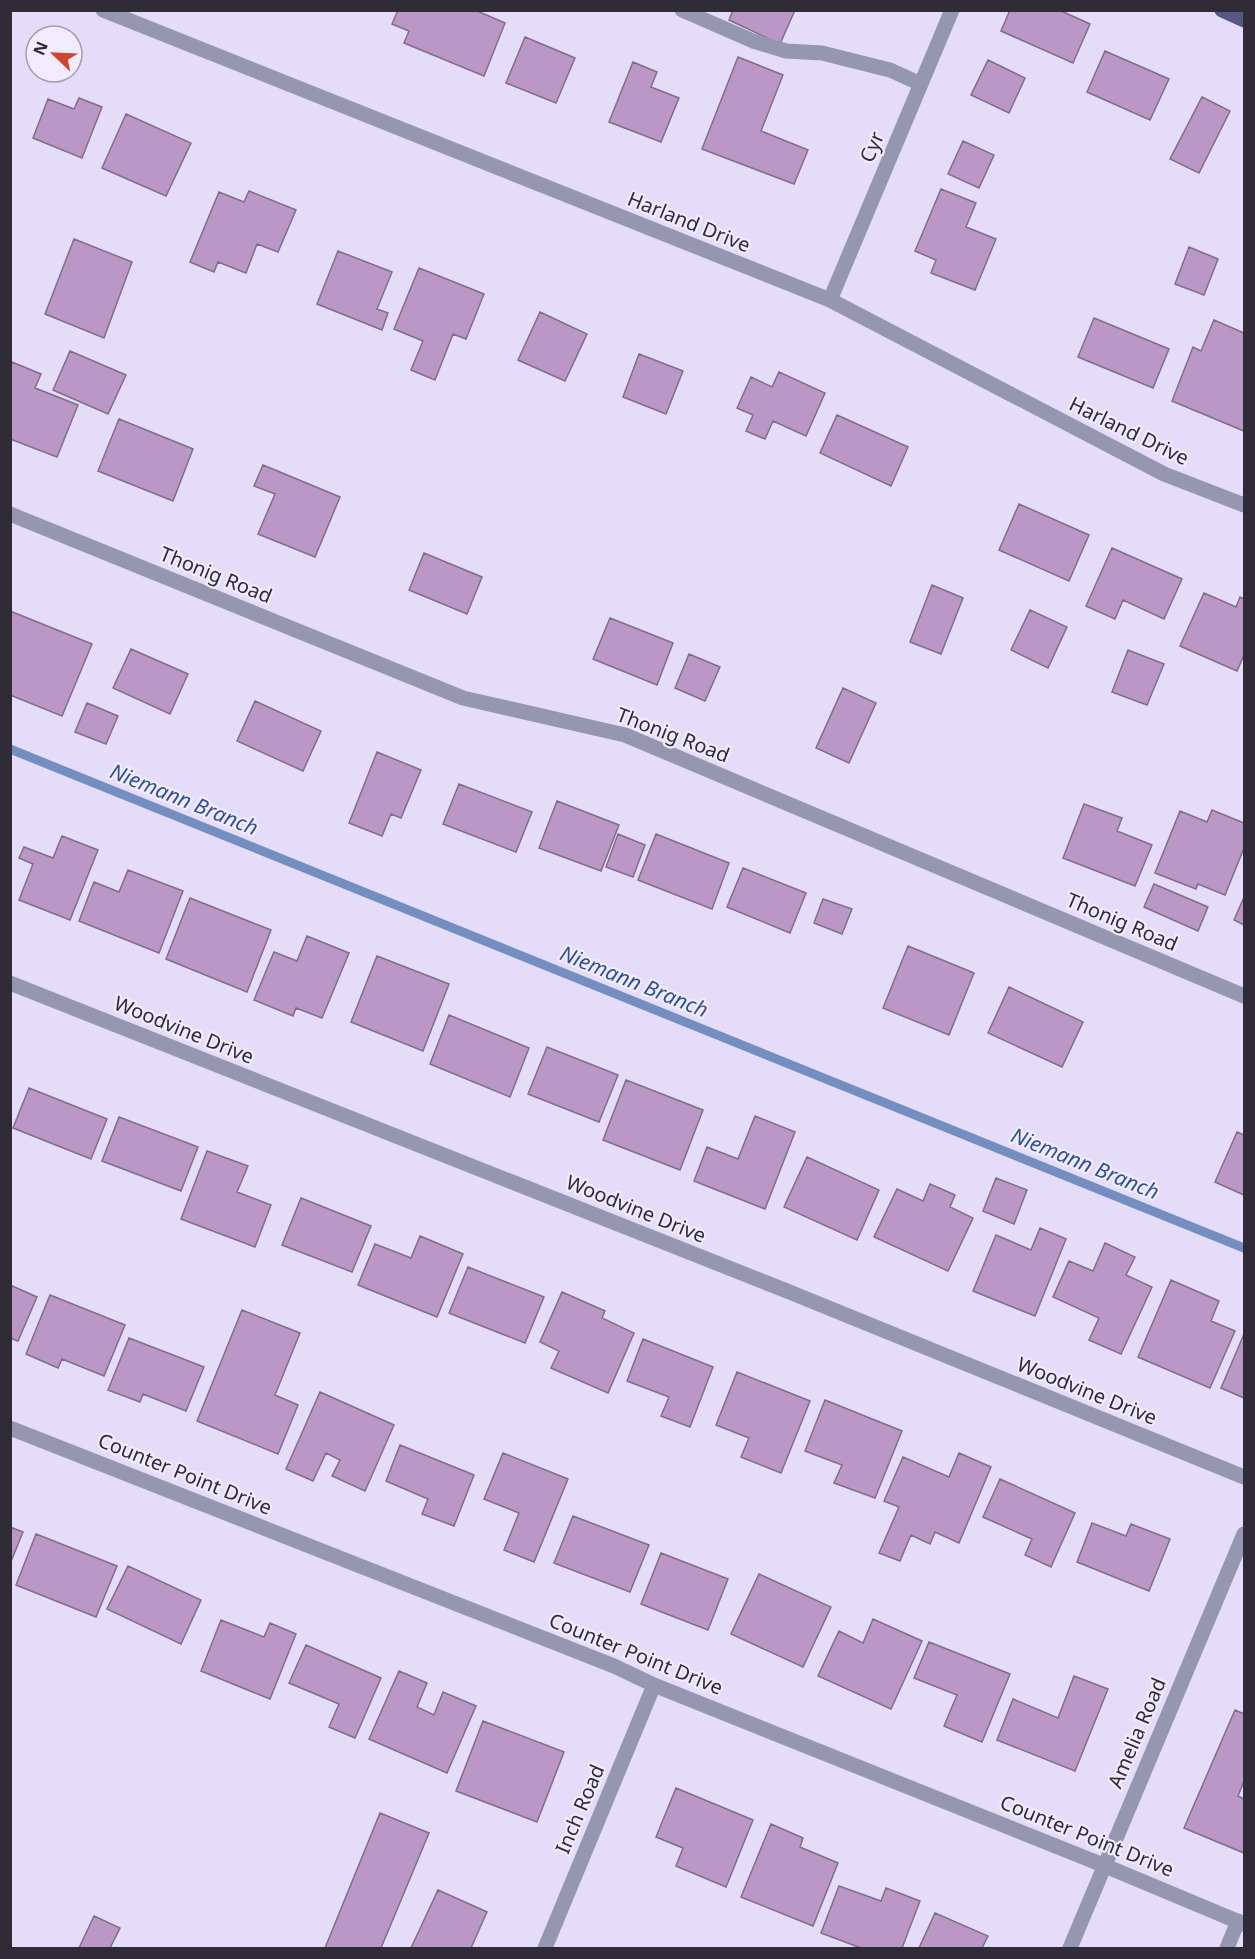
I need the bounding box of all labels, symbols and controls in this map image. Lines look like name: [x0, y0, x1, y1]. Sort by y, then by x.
north arrow: [24, 24, 84, 84]
text: N: [28, 38, 53, 58]
street label: Cyr: [853, 127, 890, 166]
street label: Harland Drive: [624, 185, 755, 258]
street label: Harland Drive: [1065, 390, 1194, 471]
street label: Thonig Road: [156, 540, 276, 609]
street label: Thonig Road: [613, 701, 733, 768]
water label: Niemann Branch: [106, 757, 262, 841]
street label: Thonig Road: [1062, 886, 1182, 957]
water label: Niemann Branch: [556, 939, 712, 1023]
street label: Woodvine Drive: [110, 989, 258, 1070]
water label: Niemann Branch: [1007, 1121, 1163, 1205]
street label: Woodvine Drive: [562, 1168, 710, 1249]
street label: Woodvine Drive: [1013, 1350, 1161, 1431]
street label: Counter Point Drive: [94, 1426, 276, 1521]
street label: Counter Point Drive: [545, 1606, 727, 1701]
street label: Amelia Road: [1101, 1673, 1172, 1792]
street label: Inch Road: [549, 1760, 610, 1858]
street label: Counter Point Drive: [996, 1788, 1178, 1883]

